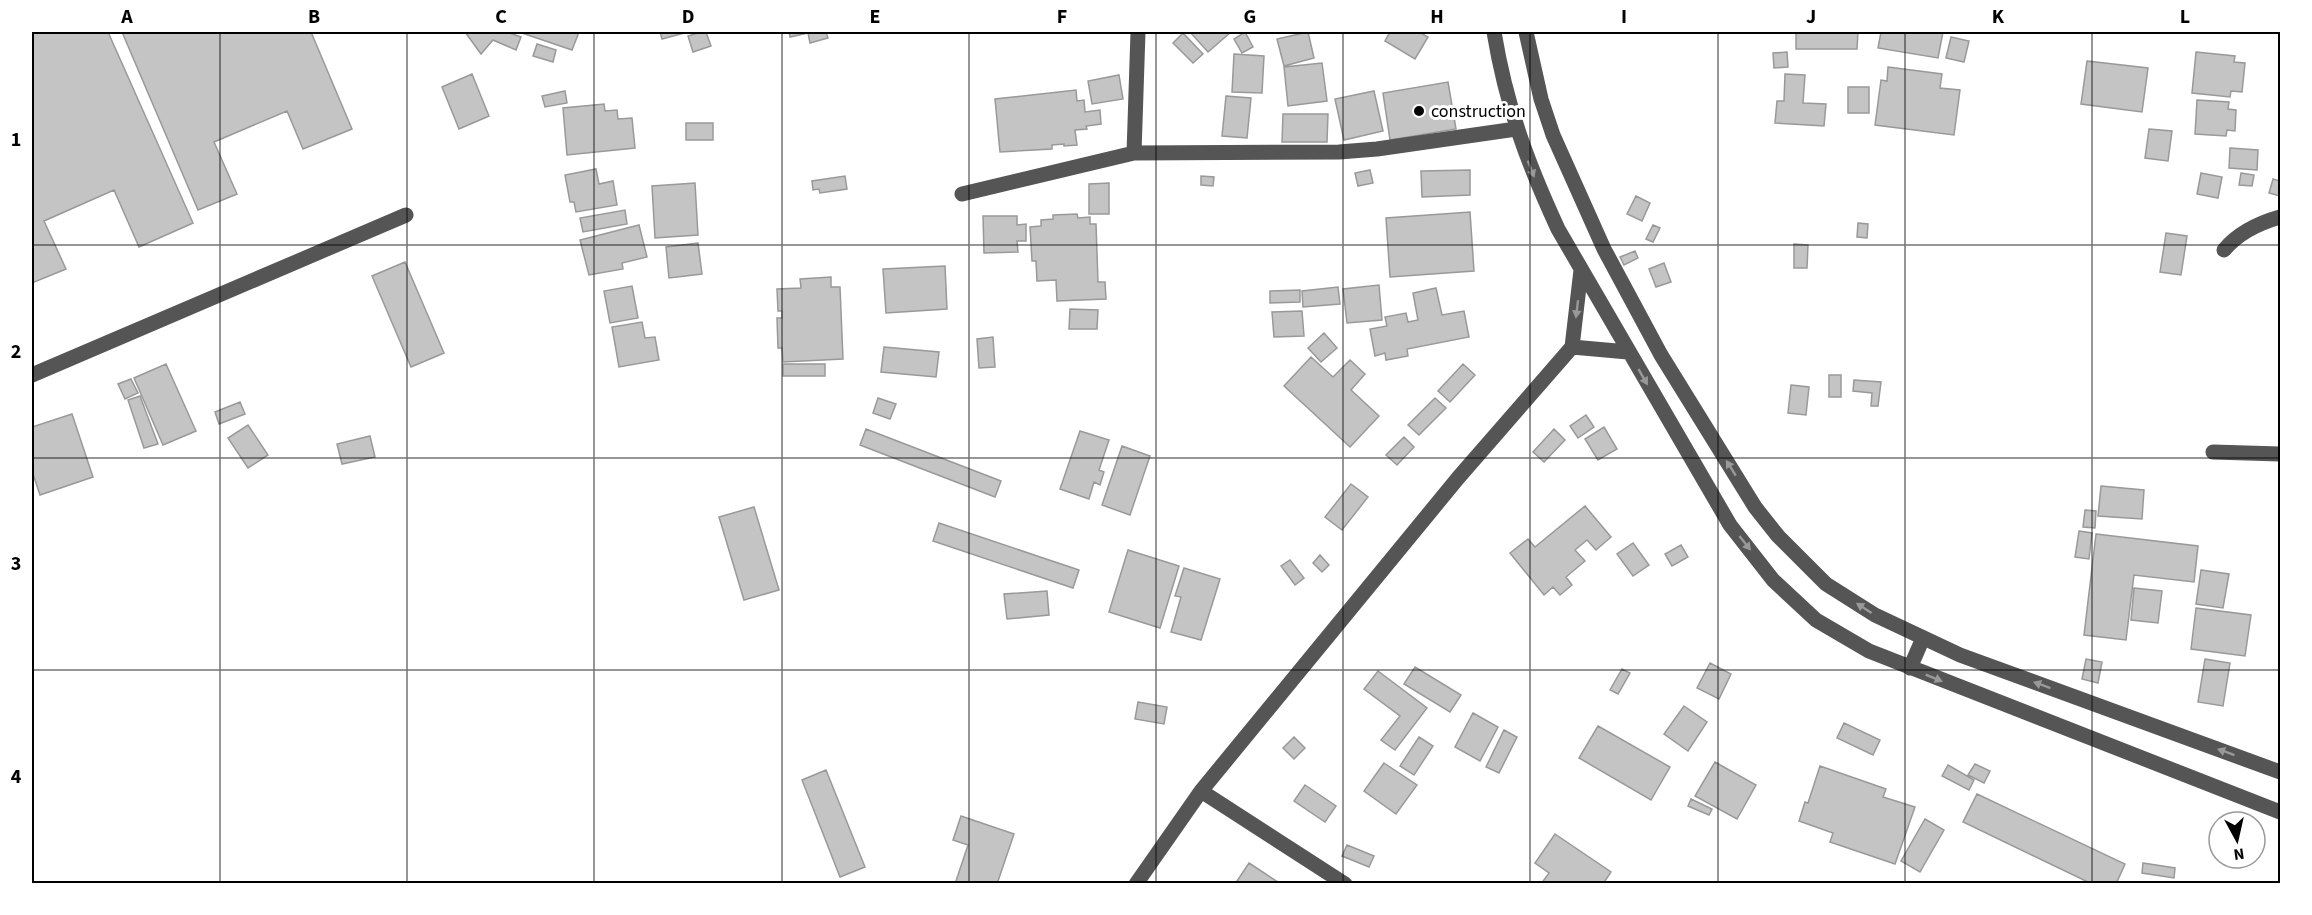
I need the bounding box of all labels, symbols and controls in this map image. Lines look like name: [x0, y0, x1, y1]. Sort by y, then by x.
text: A: [120, 3, 133, 31]
text: B: [308, 3, 320, 31]
text: C: [495, 3, 507, 31]
text: D: [682, 3, 694, 31]
text: E: [870, 3, 880, 31]
text: F: [1057, 3, 1067, 31]
text: G: [1244, 3, 1256, 31]
text: H: [1430, 3, 1444, 31]
text: I: [1621, 3, 1627, 31]
text: J: [1806, 3, 1816, 31]
text: K: [1992, 3, 2005, 31]
text: L: [2180, 3, 2190, 31]
place label: construction: [1431, 99, 1526, 124]
marker: construction: [1412, 104, 1426, 118]
text: 1: [11, 126, 21, 154]
one-way arrow: [1526, 160, 1536, 178]
one-way arrow: [1572, 299, 1581, 318]
text: 2: [11, 338, 21, 366]
one-way arrow: [1638, 369, 1648, 386]
one-way arrow: [1726, 460, 1737, 476]
one-way arrow: [1738, 536, 1750, 551]
text: 3: [11, 550, 21, 578]
one-way arrow: [1856, 602, 1872, 614]
one-way arrow: [1926, 673, 1944, 683]
one-way arrow: [2033, 680, 2051, 690]
one-way arrow: [2216, 747, 2234, 757]
text: 4: [11, 763, 22, 791]
north arrow: [2207, 810, 2267, 870]
text: N: [2232, 842, 2246, 865]

